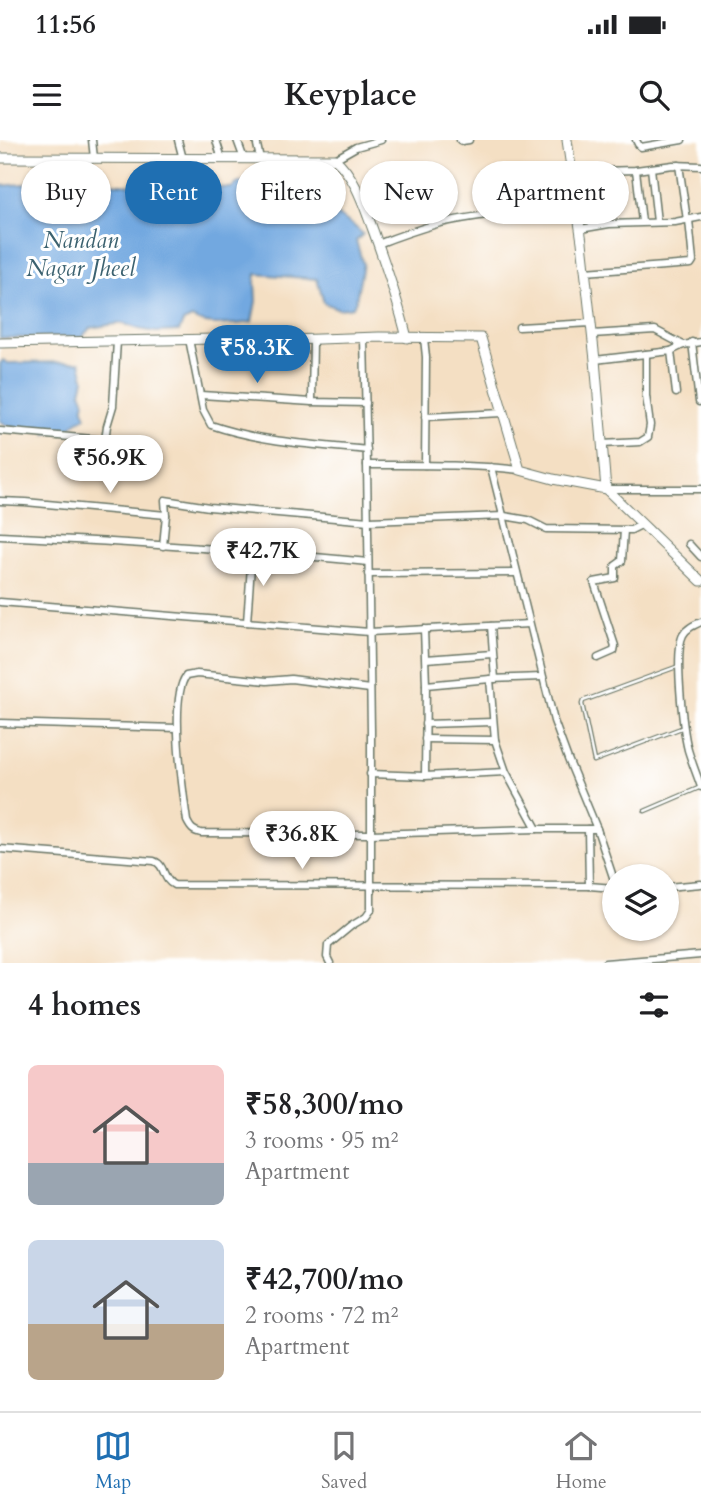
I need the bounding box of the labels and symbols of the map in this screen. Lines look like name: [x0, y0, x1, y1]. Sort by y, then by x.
water label: Nandan Nagar Jheel: [26, 224, 137, 285]
pin: ₹58.3K: [200, 326, 314, 385]
pin: ₹56.9K: [53, 436, 167, 495]
pin: ₹42.7K: [206, 528, 320, 588]
pin: ₹36.8K: [245, 812, 359, 871]

